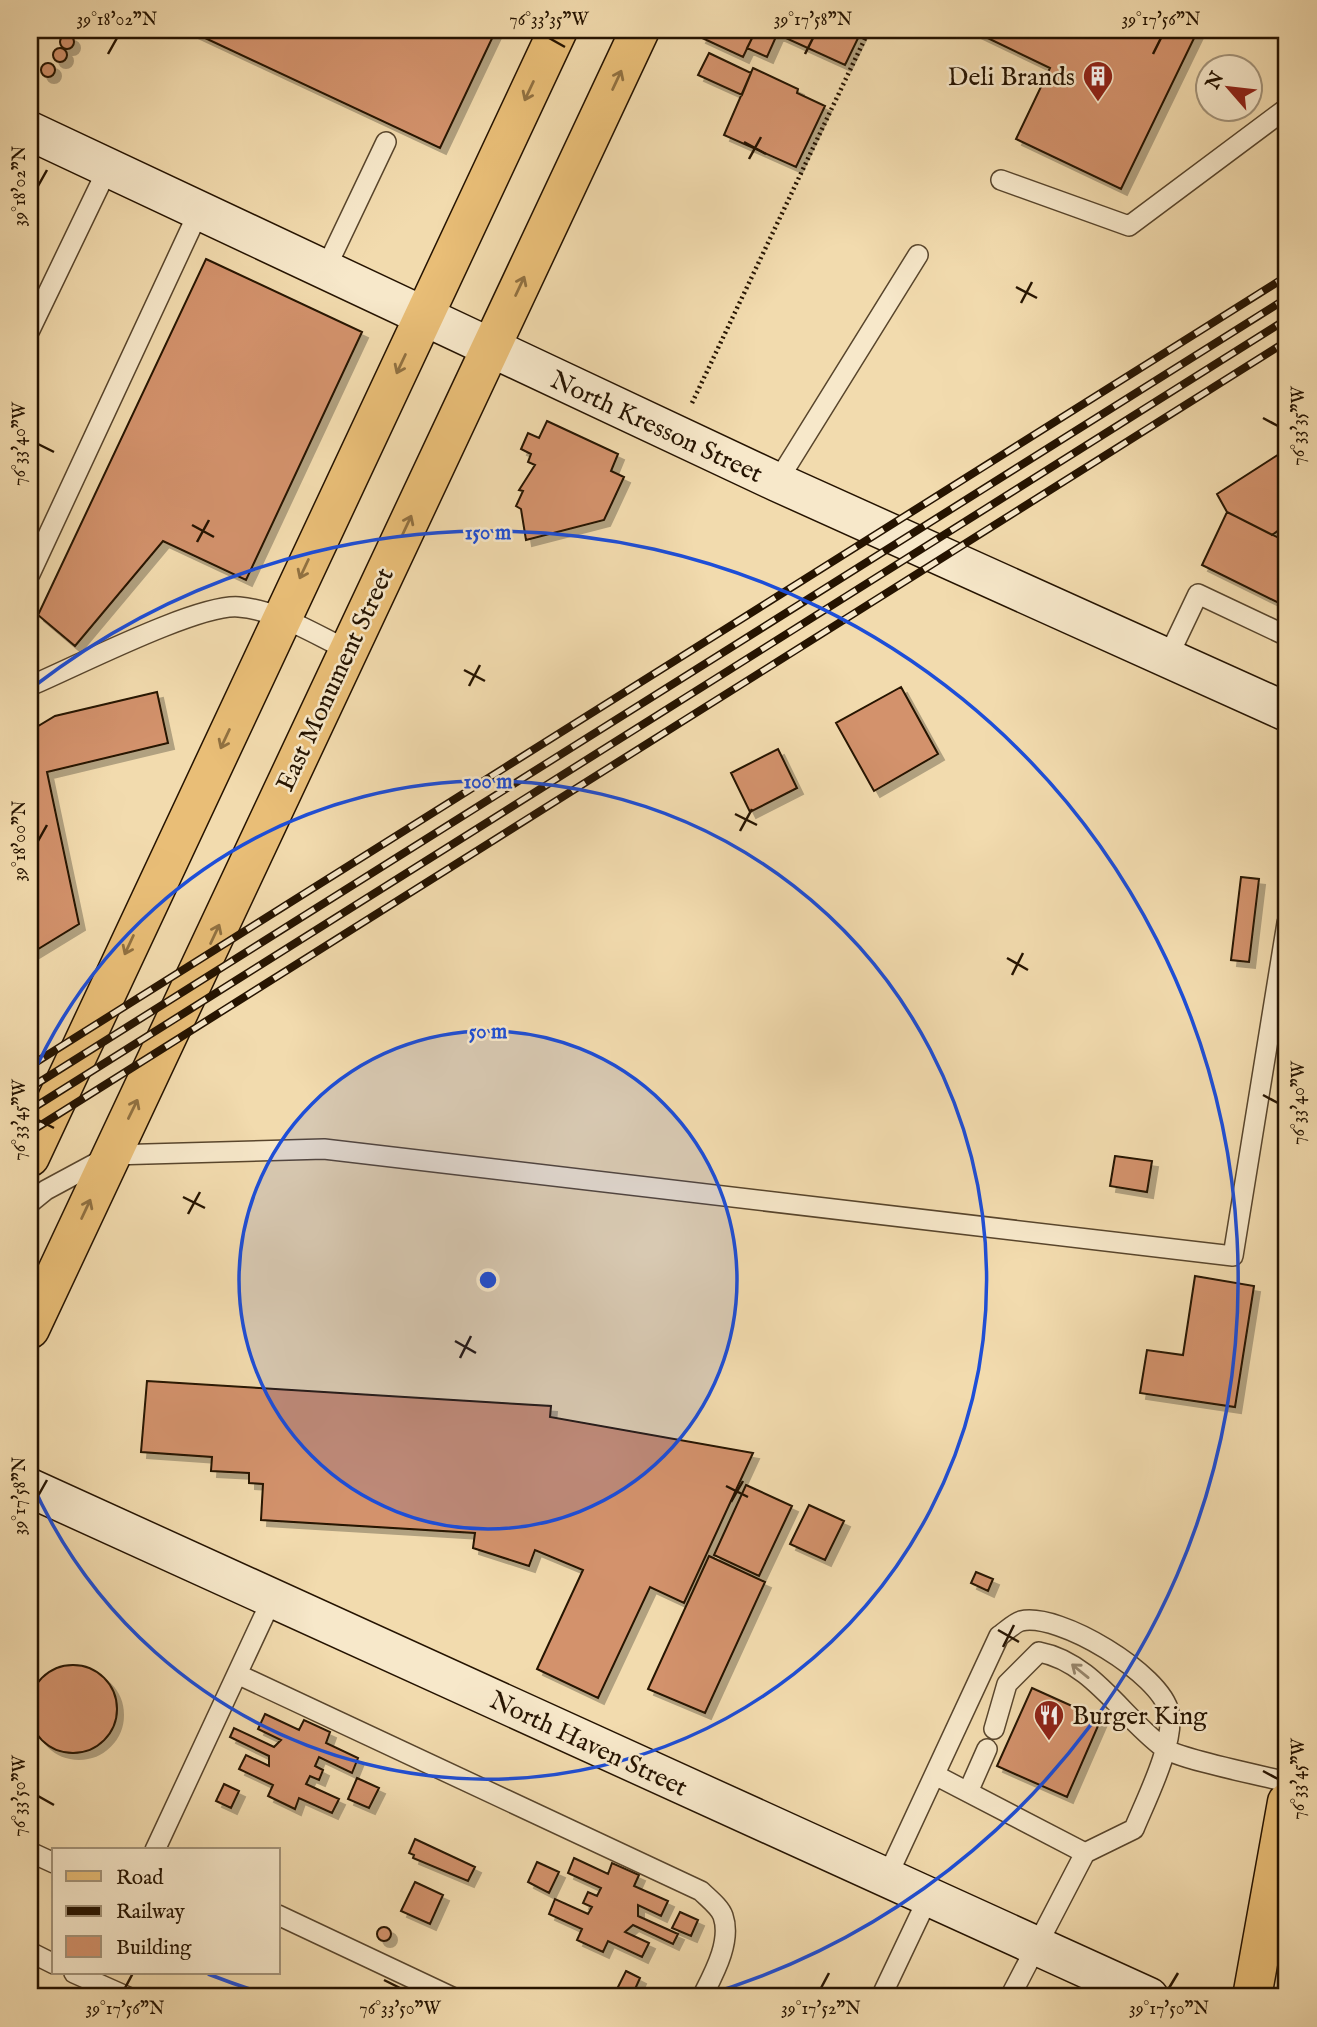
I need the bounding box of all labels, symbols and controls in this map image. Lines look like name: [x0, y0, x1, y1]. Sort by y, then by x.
text: 39°18'02"N: [77, 9, 158, 32]
text: 76°33'35"W: [509, 9, 590, 32]
text: 39°17'58"N: [774, 9, 853, 32]
text: 39°17'56"N: [1122, 9, 1201, 32]
north arrow: [1194, 52, 1264, 122]
building icon: Deli Brands: [1081, 59, 1115, 103]
place label: Deli Brands: [948, 61, 1075, 94]
text: N: [1201, 68, 1230, 95]
one-way arrow: [611, 70, 624, 91]
one-way arrow: [522, 81, 535, 102]
text: 39°18'02"N: [9, 145, 32, 226]
one-way arrow: [514, 276, 527, 297]
one-way arrow: [394, 353, 407, 374]
street label: North Kresson Street: [545, 364, 768, 491]
text: 76°33'35"W: [1288, 385, 1311, 466]
text: 76°33'40"W: [9, 401, 32, 486]
one-way arrow: [401, 515, 415, 536]
text: 150 m: [465, 520, 512, 547]
one-way arrow: [297, 558, 310, 580]
street label: East Monument Street: [269, 562, 402, 797]
one-way arrow: [218, 727, 231, 749]
text: 100 m: [463, 769, 513, 796]
text: 39°18'00"N: [9, 800, 32, 882]
one-way arrow: [209, 924, 222, 945]
one-way arrow: [122, 934, 135, 955]
text: 50 m: [469, 1019, 508, 1046]
text: 76°33'40"W: [1288, 1060, 1311, 1145]
text: 76°33'45"W: [9, 1078, 32, 1161]
one-way arrow: [127, 1099, 140, 1120]
one-way arrow: [80, 1199, 93, 1220]
centre of rings: [476, 1268, 500, 1292]
text: 39°17'58"N: [9, 1456, 32, 1535]
one-way arrow: [1071, 1663, 1089, 1679]
street label: North Haven Street: [484, 1684, 693, 1805]
restaurant icon: Burger King: [1032, 1698, 1066, 1742]
place label: Burger King: [1072, 1700, 1208, 1733]
text: 76°33'45"W: [1288, 1737, 1311, 1820]
text: 76°33'50"W: [9, 1754, 32, 1837]
legend: [52, 1848, 280, 1974]
text: Road: [116, 1865, 164, 1892]
text: Railway: [116, 1899, 186, 1926]
text: Building: [116, 1935, 192, 1962]
text: 39°17'56"N: [86, 1998, 165, 2021]
text: 76°33'50"W: [359, 1998, 442, 2021]
text: 39°17'52"N: [781, 1998, 861, 2021]
text: 39°17'50"N: [1129, 1998, 1210, 2021]

